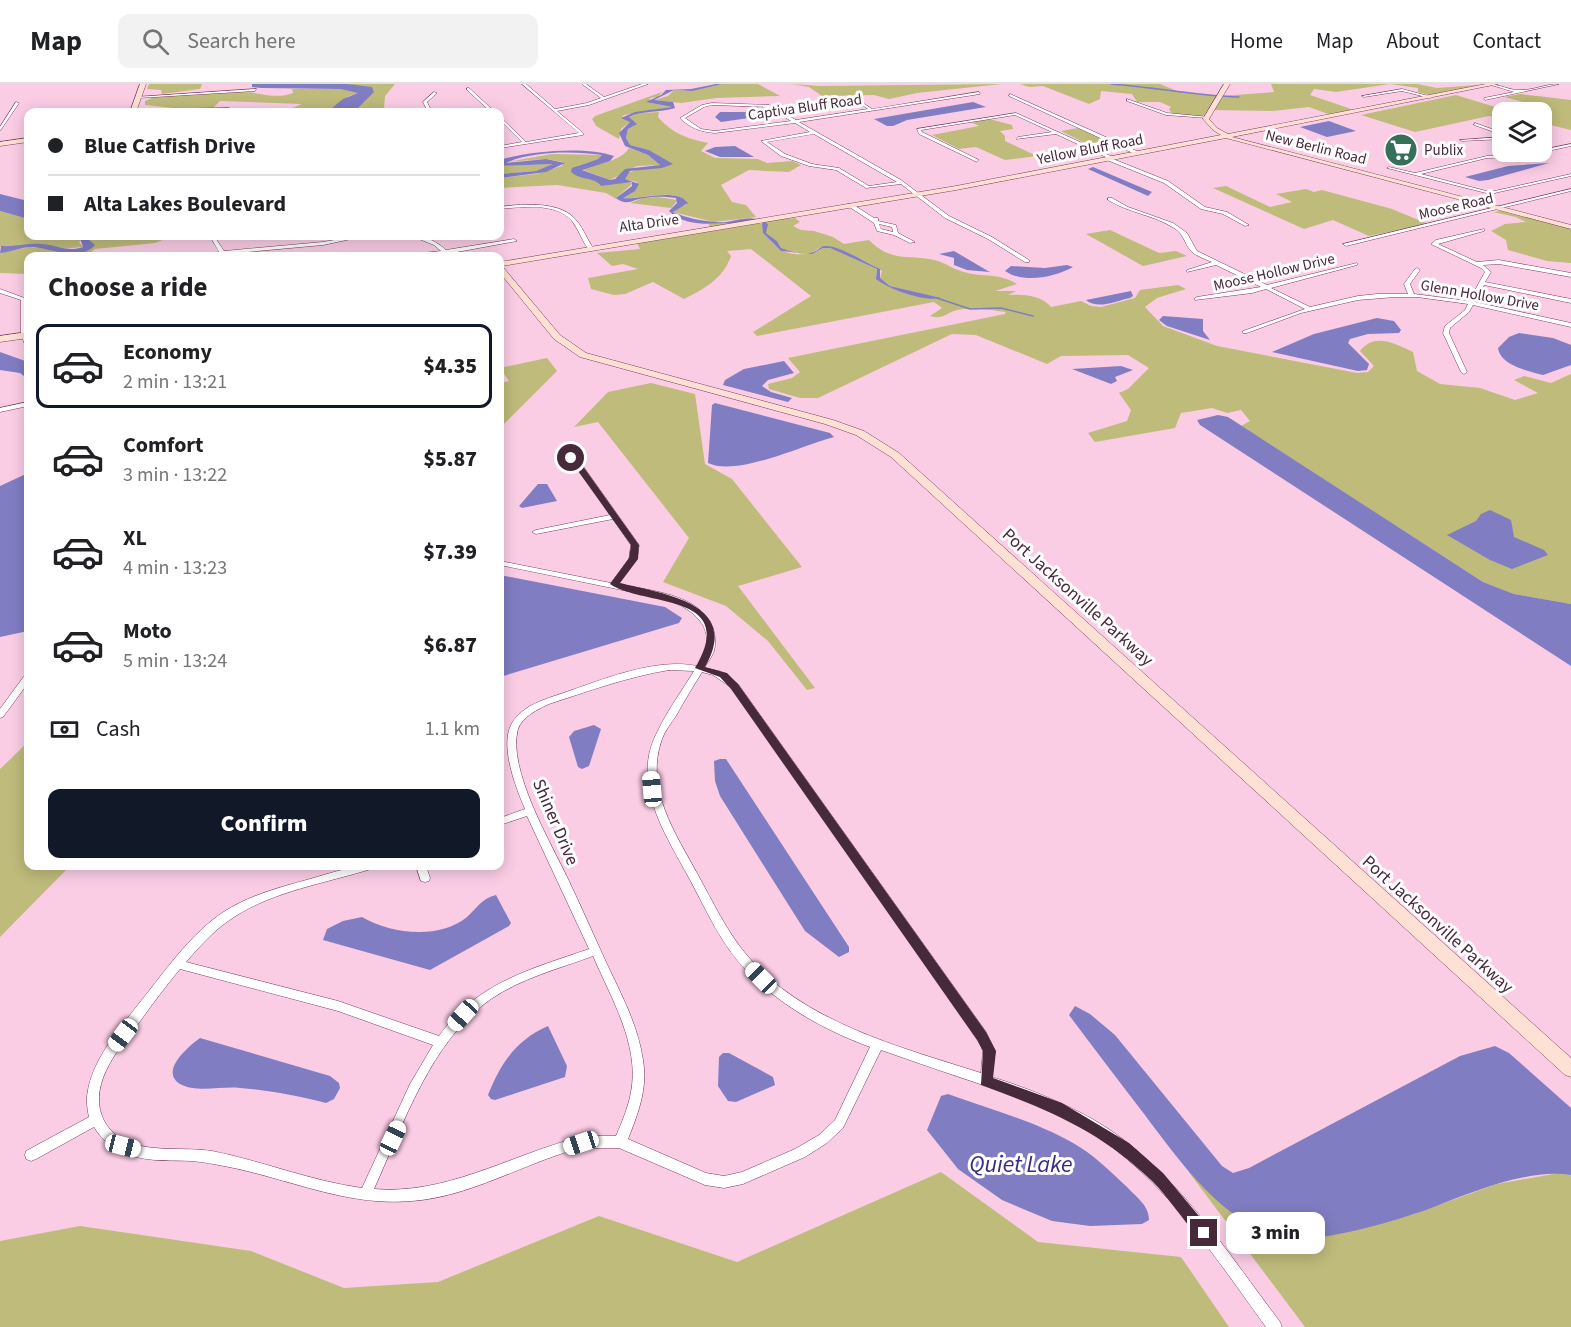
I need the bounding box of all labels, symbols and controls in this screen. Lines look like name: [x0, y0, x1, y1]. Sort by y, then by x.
search box: [118, 14, 538, 68]
text: Map: [30, 21, 82, 61]
icon: search: [139, 25, 172, 58]
text: Search here: [187, 25, 296, 57]
text: Home: [1230, 26, 1283, 56]
text: Map: [1316, 26, 1354, 56]
text: About: [1387, 26, 1439, 56]
text: Contact: [1472, 26, 1541, 56]
street label: Captiva Bluff Road: [747, 89, 863, 126]
map controls: [1492, 102, 1552, 162]
button: layers: [1492, 102, 1552, 162]
street label: New Berlin Road: [1263, 125, 1369, 170]
street label: Yellow Bluff Road: [1034, 129, 1145, 170]
text: Blue Catfish Drive: [84, 130, 256, 162]
supermarket icon: Publix: [1383, 132, 1419, 168]
place label: Publix: [1424, 140, 1463, 161]
text: Alta Lakes Boulevard: [84, 188, 286, 220]
street label: Moose Road: [1417, 188, 1496, 225]
street label: Alta Drive: [618, 209, 680, 238]
street label: Moose Hollow Drive: [1211, 248, 1337, 297]
text: Choose a ride: [48, 268, 208, 307]
street label: Glenn Hollow Drive: [1419, 275, 1541, 316]
text: Economy: [123, 336, 212, 368]
icon: car: [51, 339, 105, 393]
text: $4.35: [423, 350, 477, 382]
text: 2 min · 13:21: [123, 368, 227, 396]
text: Comfort: [123, 429, 204, 461]
icon: car: [51, 432, 105, 486]
text: $5.87: [423, 443, 477, 475]
route start: [557, 444, 584, 471]
text: 3 min · 13:22: [123, 461, 227, 489]
text: XL: [123, 522, 147, 554]
street label: Port Jacksonville Parkway: [997, 523, 1159, 673]
icon: car: [51, 525, 105, 579]
text: $7.39: [423, 536, 477, 568]
text: 4 min · 13:23: [123, 554, 227, 582]
text: Moto: [123, 615, 172, 647]
icon: car: [51, 618, 105, 672]
text: $6.87: [423, 629, 477, 661]
text: 5 min · 13:24: [123, 647, 227, 675]
icon: cash: [48, 713, 81, 746]
text: Cash: [96, 713, 141, 745]
text: 1.1 km: [425, 715, 480, 743]
car: [641, 770, 663, 808]
street label: Shiner Drive: [526, 775, 585, 869]
button: Confirm: [48, 789, 480, 858]
street label: Port Jacksonville Parkway: [1357, 850, 1519, 1000]
car: [742, 959, 780, 997]
car: [444, 996, 482, 1034]
car: [105, 1015, 141, 1055]
car: [377, 1118, 409, 1158]
car: [561, 1129, 601, 1157]
car: [103, 1133, 143, 1159]
water label: Quiet Lake: [969, 1147, 1073, 1182]
callout: 3 min: [1225, 1212, 1324, 1254]
route end: [1190, 1219, 1217, 1246]
text: 3 min: [1251, 1219, 1300, 1247]

